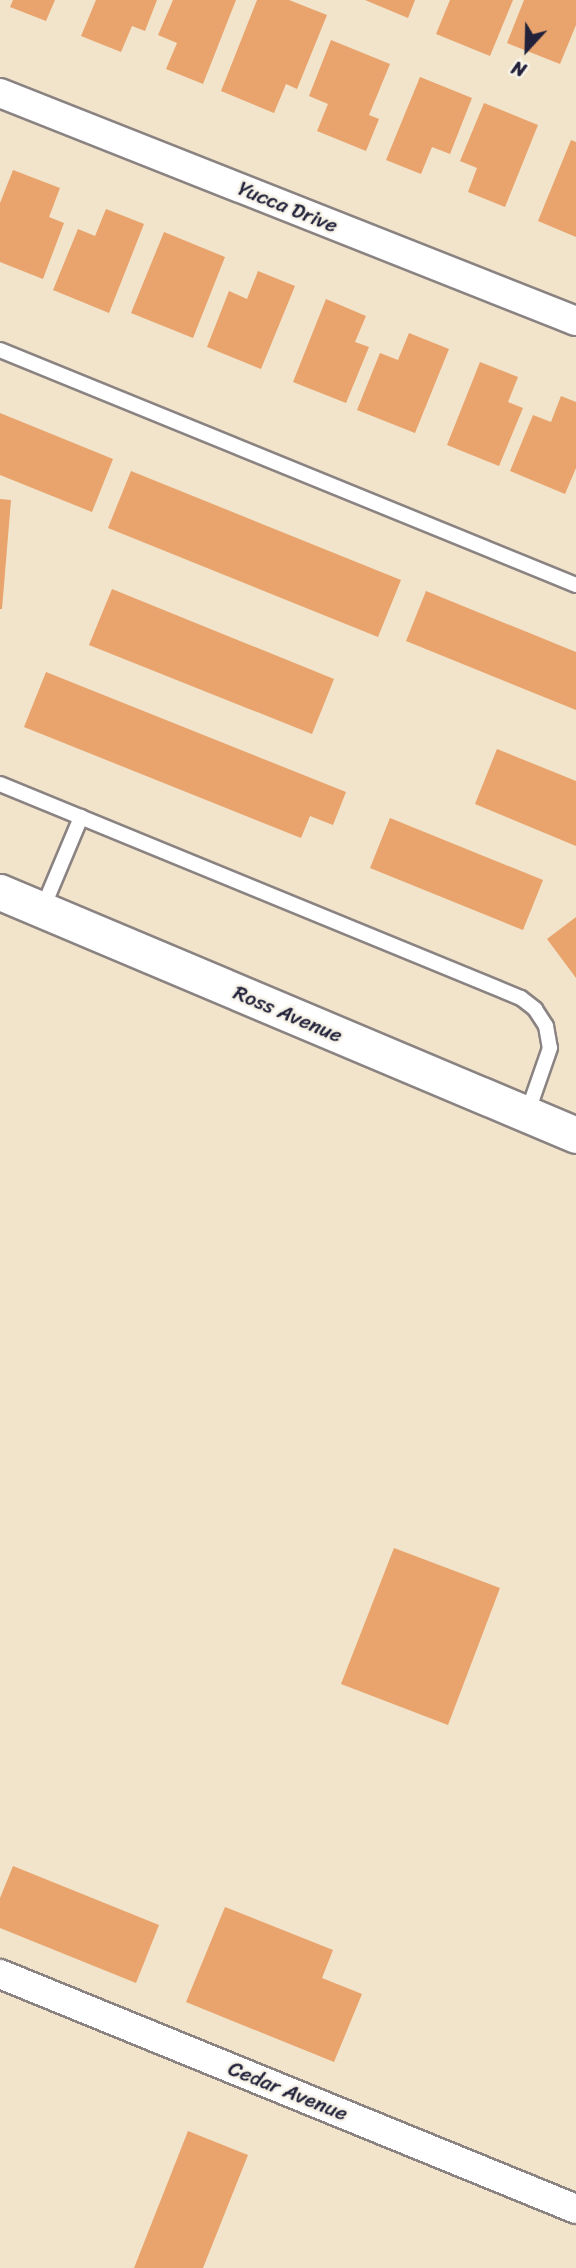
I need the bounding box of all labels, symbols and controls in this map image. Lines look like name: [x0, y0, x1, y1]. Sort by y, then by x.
north arrow: [492, 14, 562, 84]
text: N: [507, 51, 531, 87]
street label: Yucca Drive: [235, 176, 341, 238]
street label: Ross Avenue: [230, 980, 346, 1048]
street label: Cedar Avenue: [225, 2056, 351, 2126]

